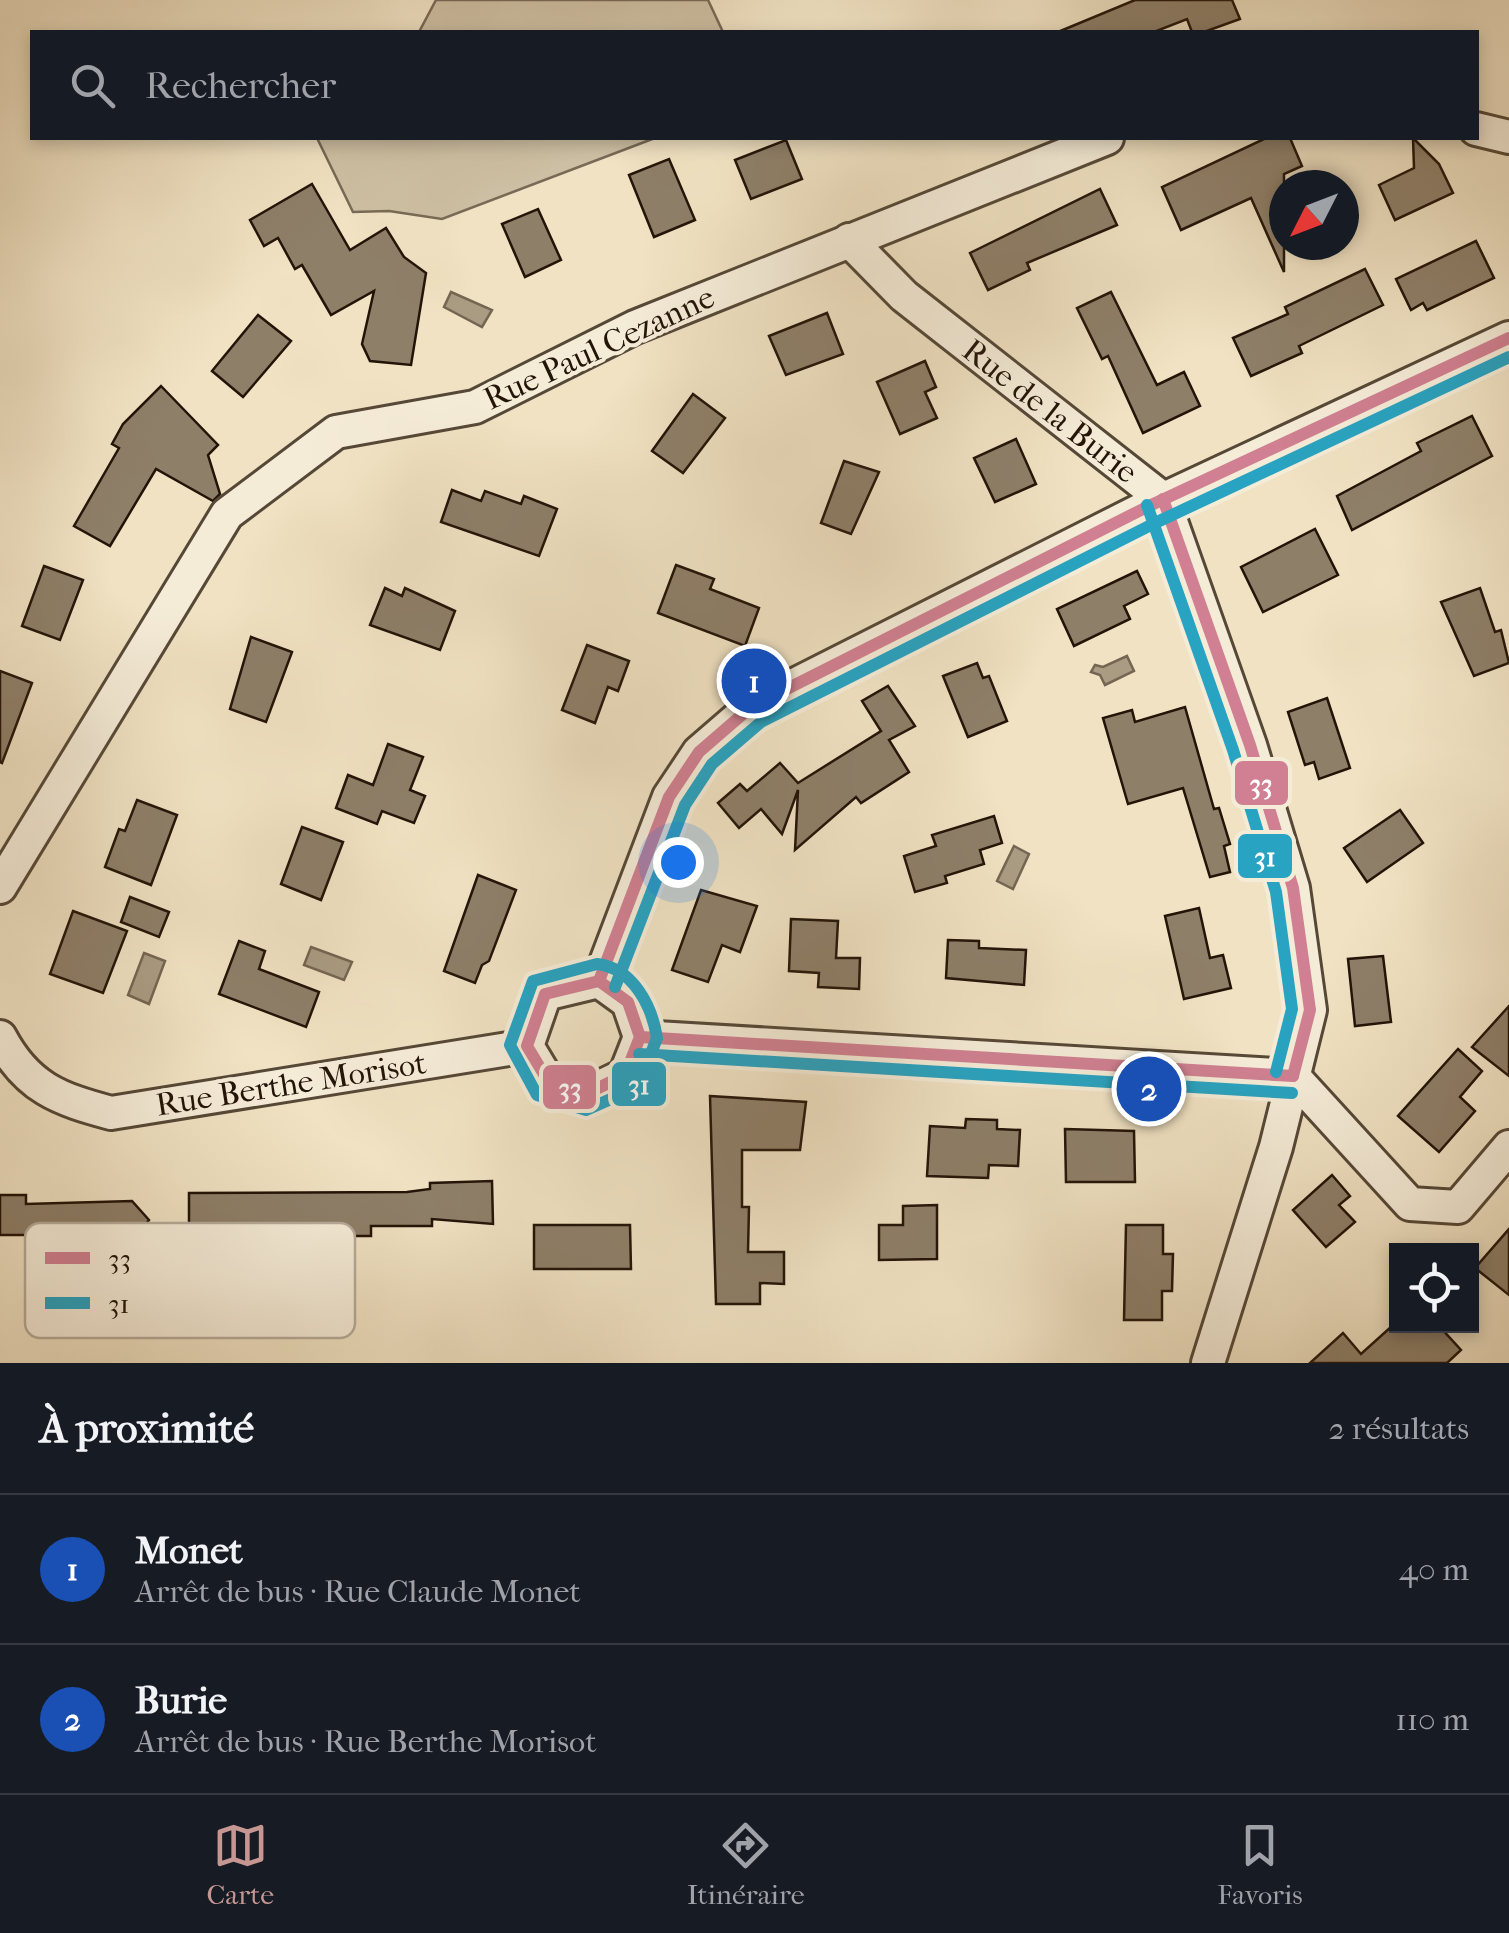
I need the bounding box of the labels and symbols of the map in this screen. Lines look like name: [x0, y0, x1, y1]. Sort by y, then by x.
north arrow: [1269, 170, 1359, 260]
street label: Rue Paul Cezanne: [478, 278, 720, 418]
street label: Rue de la Burie: [955, 331, 1145, 491]
pin: 1: [722, 644, 786, 718]
line badge: 33: [1233, 759, 1290, 807]
text: 33: [1250, 767, 1272, 800]
line badge: 31: [1236, 832, 1294, 880]
your location: [653, 837, 704, 888]
text: 31: [1254, 840, 1276, 873]
street label: Rue Berthe Morisot: [153, 1044, 429, 1124]
pin: 2: [1116, 1052, 1182, 1126]
line badge: 31: [610, 1060, 668, 1108]
line badge: 33: [541, 1063, 598, 1111]
text: 31: [628, 1068, 650, 1101]
text: 33: [559, 1071, 581, 1104]
legend: [25, 1223, 355, 1338]
text: 33: [108, 1242, 131, 1275]
text: 31: [108, 1287, 129, 1320]

